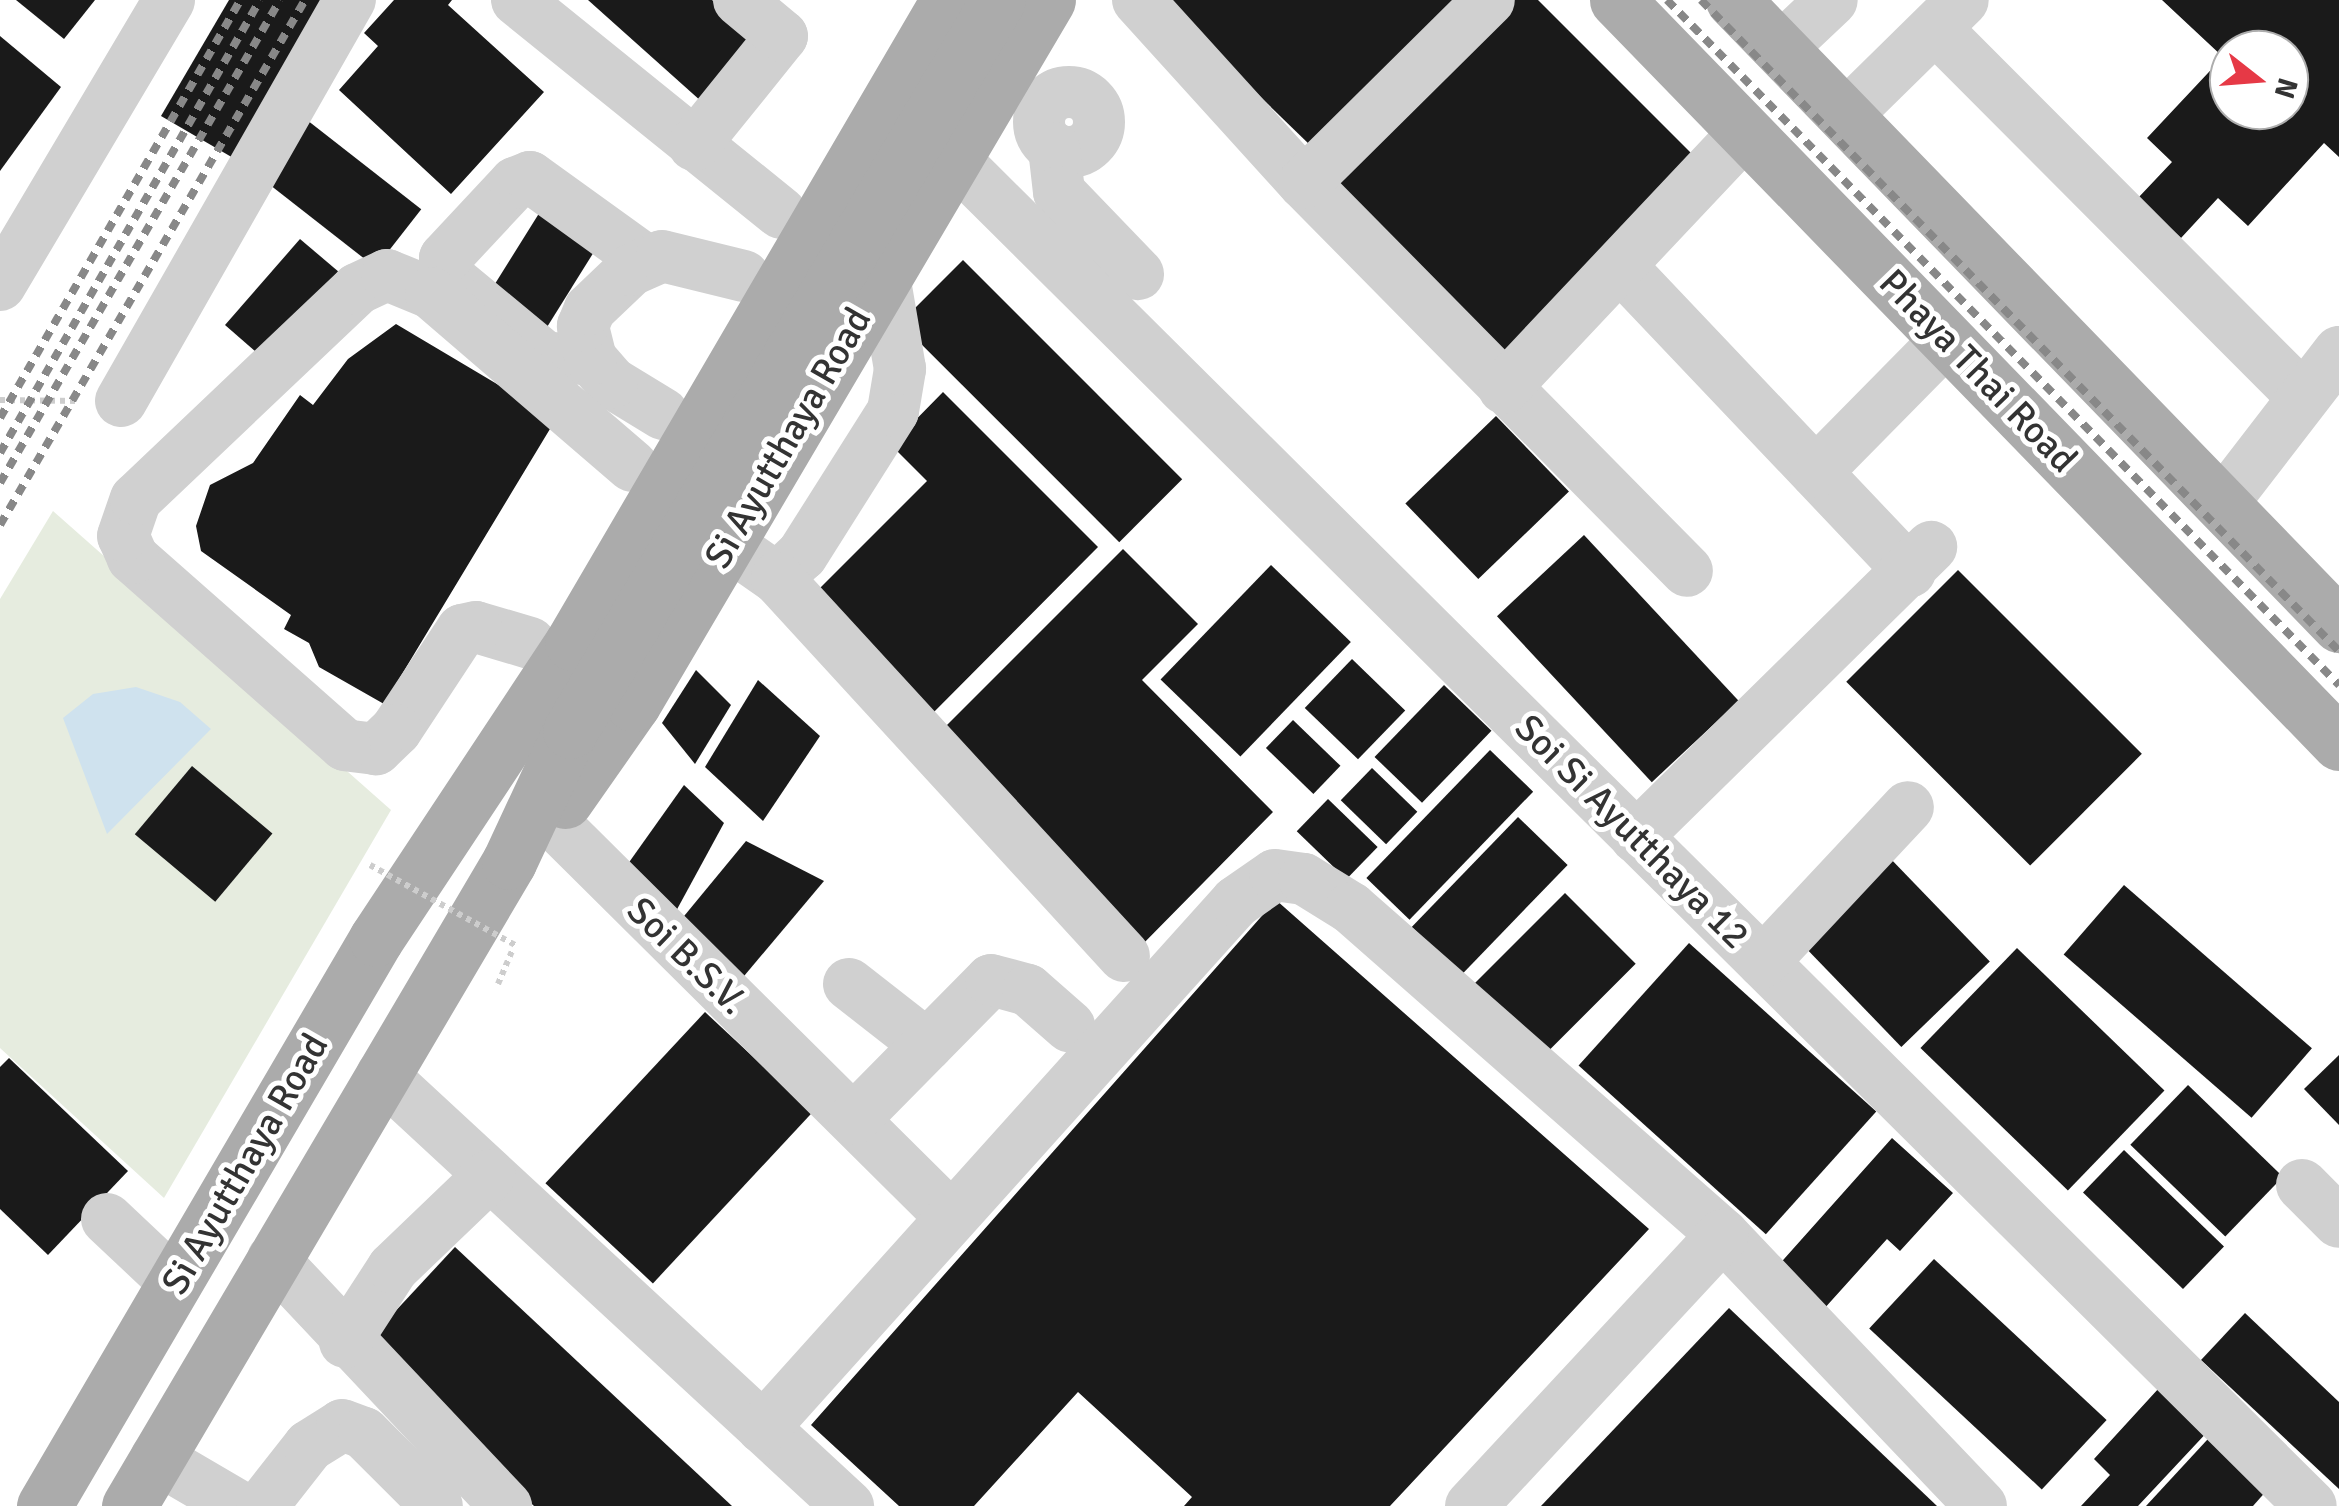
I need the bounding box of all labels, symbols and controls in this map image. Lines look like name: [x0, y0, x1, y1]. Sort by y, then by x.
north arrow: [2209, 30, 2309, 130]
text: N: [2267, 74, 2305, 102]
street label: Phaya Thai Road: [1870, 260, 2086, 482]
street label: Si Ayutthaya Road: [695, 300, 881, 576]
street label: Soi Si Ayutthaya 12: [1505, 705, 1759, 959]
street label: Soi B.S.V.: [618, 888, 756, 1024]
street label: Si Ayutthaya Road: [152, 1026, 338, 1302]

